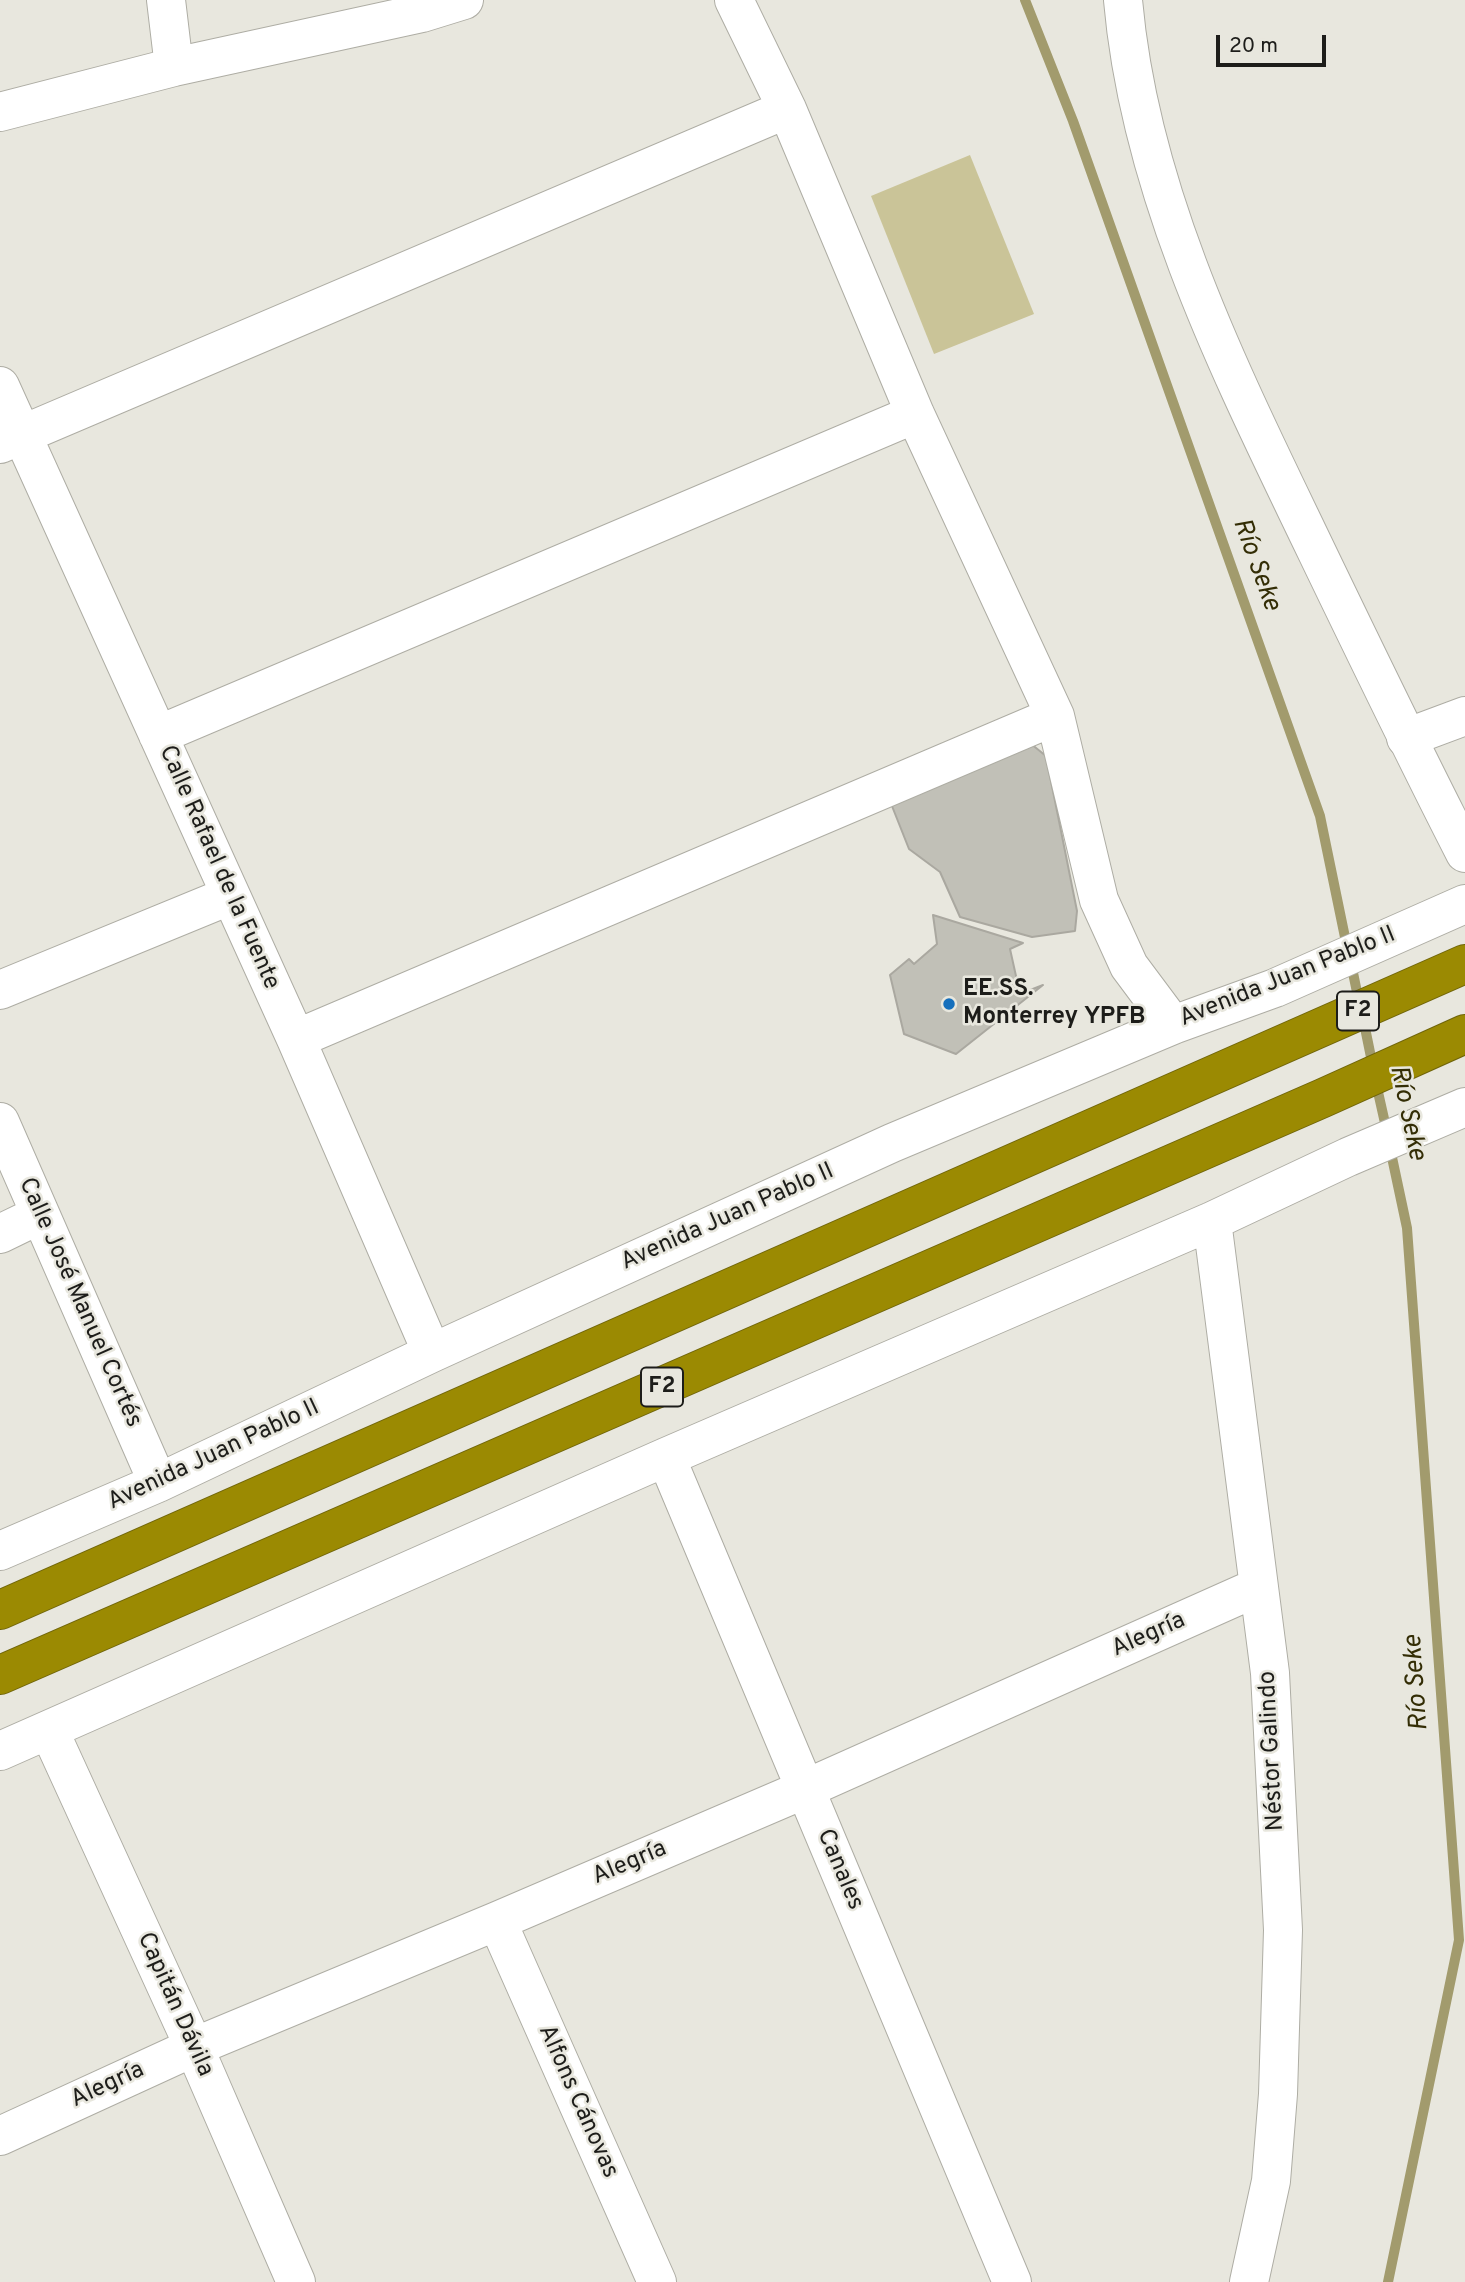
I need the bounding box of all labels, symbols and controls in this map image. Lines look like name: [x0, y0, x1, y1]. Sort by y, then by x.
scale bar: [1220, 21, 1330, 65]
text: 20 m: [1229, 33, 1278, 60]
water label: Río Seke: [1224, 514, 1286, 616]
street label: Calle Rafael de la Fuente: [151, 742, 285, 994]
street label: Avenida Juan Pablo II: [1176, 922, 1400, 1034]
place label: EE.SS. Monterrey YPFB: [963, 976, 1146, 1032]
road number: F2: [1337, 992, 1379, 1030]
marker: EE.SS. Monterrey YPFB: [941, 996, 957, 1012]
water label: Río Seke: [1381, 1063, 1431, 1163]
street label: Avenida Juan Pablo II: [617, 1158, 839, 1278]
street label: Calle José Manuel Cortés: [11, 1174, 147, 1432]
road number: F2: [641, 1368, 683, 1406]
street label: Avenida Juan Pablo II: [104, 1394, 324, 1518]
street label: Alegría: [1108, 1607, 1190, 1665]
water label: Río Seke: [1399, 1634, 1437, 1732]
street label: Néstor Galindo: [1254, 1670, 1292, 1832]
street label: Canales: [809, 1825, 869, 1915]
street label: Alegría: [589, 1836, 671, 1892]
street label: Capitán Dávila: [129, 1928, 219, 2082]
street label: Alfons Cánovas: [530, 2021, 624, 2183]
street label: Alegría: [67, 2057, 149, 2115]

